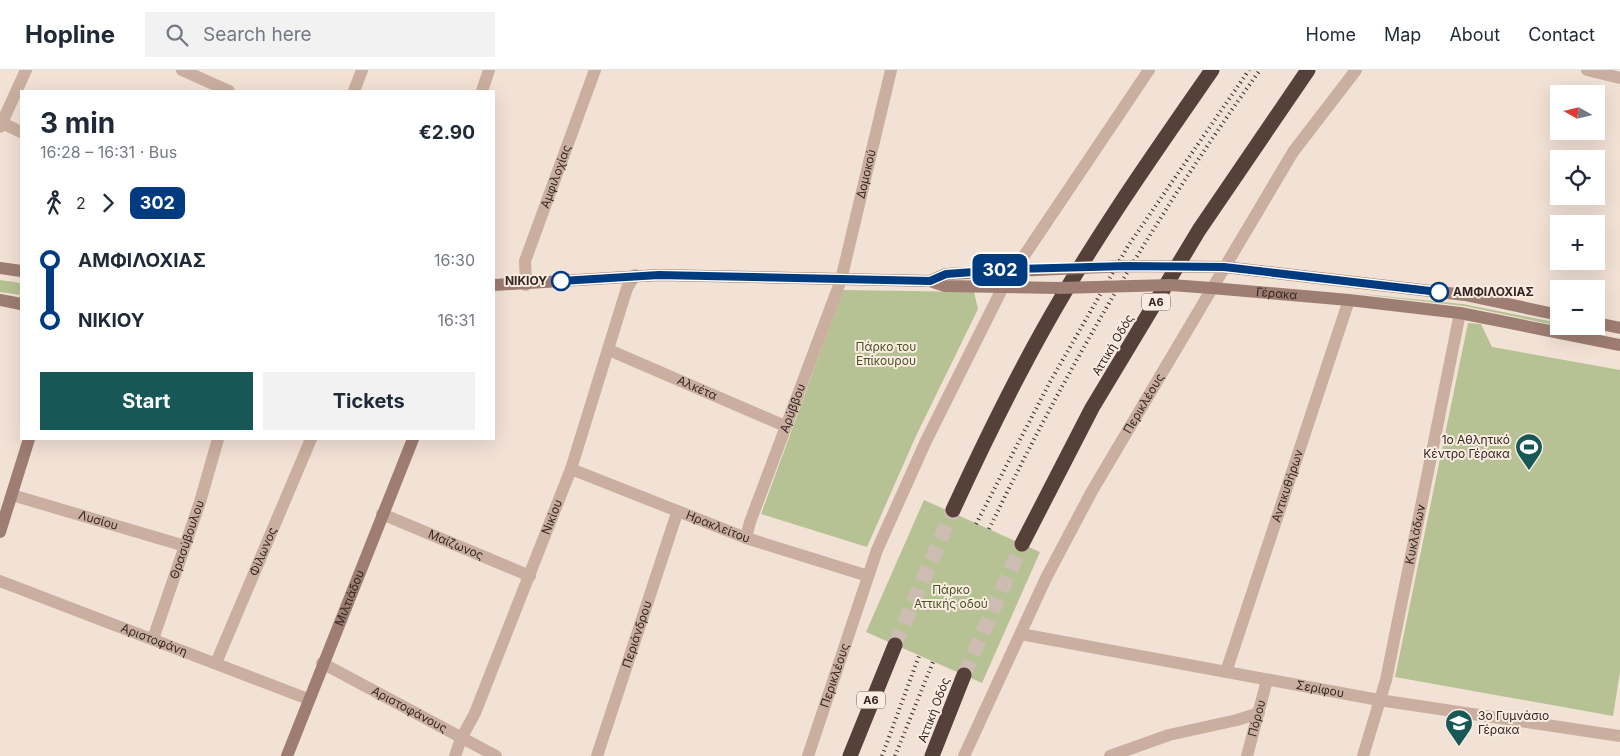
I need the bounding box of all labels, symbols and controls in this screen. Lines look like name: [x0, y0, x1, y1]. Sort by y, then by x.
search box: [145, 12, 495, 57]
text: Hopline: [25, 20, 115, 49]
icon: search: [163, 21, 191, 49]
text: Search here: [203, 23, 312, 46]
text: Home: [1306, 24, 1356, 45]
text: Map: [1384, 24, 1421, 45]
text: About: [1449, 24, 1500, 45]
text: Contact: [1528, 24, 1595, 45]
north arrow: [1550, 85, 1605, 140]
map controls: [1550, 85, 1605, 335]
text: 3 min: [40, 106, 115, 140]
text: €2.90: [419, 121, 475, 144]
text: 16:28 – 16:31 · Bus: [40, 142, 177, 162]
street label: Αμφιλοχίας: [537, 142, 574, 210]
street label: Δομοκού: [853, 148, 879, 200]
button: locate: [1550, 150, 1605, 205]
icon: walk: [40, 189, 68, 217]
icon: forward: [94, 189, 122, 217]
text: 302: [140, 192, 175, 213]
text: 2: [76, 193, 86, 213]
button: +: [1550, 215, 1605, 270]
text: ΑΜΦΙΛΟΧΙΑΣ: [78, 249, 206, 272]
text: 16:30: [434, 250, 475, 270]
line badge: 302: [971, 254, 1029, 286]
text: 302: [982, 259, 1018, 280]
marker: ΝΙΚΙΟΥ: [551, 271, 571, 291]
place label: ΝΙΚΙΟΥ: [505, 273, 547, 288]
button: −: [1550, 280, 1605, 335]
marker: ΑΜΦΙΛΟΧΙΑΣ: [1429, 282, 1449, 302]
street label: Γέρακα: [1255, 284, 1298, 302]
place label: ΑΜΦΙΛΟΧΙΑΣ: [1453, 284, 1534, 299]
road number: Α6: [1142, 293, 1170, 310]
text: ΝΙΚΙΟΥ: [78, 309, 145, 332]
text: 16:31: [438, 310, 475, 330]
street label: Αττική Οδός: [1088, 311, 1137, 378]
park label: Πάρκο του Επίκουρου: [856, 339, 916, 368]
street label: Περικλέους: [1120, 370, 1167, 436]
button: Start: [40, 372, 253, 430]
button: Tickets: [263, 372, 475, 430]
street label: Αλκέτα: [675, 372, 720, 403]
street label: Αρύββου: [776, 381, 808, 435]
place label: 1ο Αθλητικό Κέντρο Γέρακα: [1423, 432, 1510, 461]
sports icon: 1ο Αθλητικό Κέντρο Γέρακα: [1514, 432, 1544, 471]
street label: Αντικυθήρων: [1268, 447, 1306, 524]
street label: Νικίου: [538, 497, 565, 537]
street label: Θρασύβουλου: [166, 498, 207, 581]
street label: Κυκλάδων: [1402, 503, 1428, 566]
street label: Λυσίου: [77, 507, 120, 533]
street label: Ηρακλείτου: [684, 507, 752, 546]
street label: Φίλωνος: [246, 525, 280, 578]
street label: Μαίζωνος: [426, 526, 486, 563]
street label: Μιλτιάδου: [331, 568, 367, 628]
park label: Πάρκο Αττικής οδού: [914, 582, 988, 611]
street label: Περιάνδρου: [619, 599, 655, 670]
street label: Αριστοφάνη: [119, 620, 190, 659]
street label: Περικλέους: [817, 641, 852, 710]
street label: Αττική Οδός: [914, 675, 953, 745]
street label: Σερίφου: [1295, 677, 1345, 700]
street label: Αριστοφάνους: [369, 683, 450, 736]
road number: Α6: [857, 692, 885, 708]
street label: Πόρου: [1244, 698, 1269, 738]
school or university icon: 3ο Γυμνάσιο Γέρακα: [1444, 708, 1474, 747]
place label: 3ο Γυμνάσιο Γέρακα: [1478, 708, 1549, 737]

